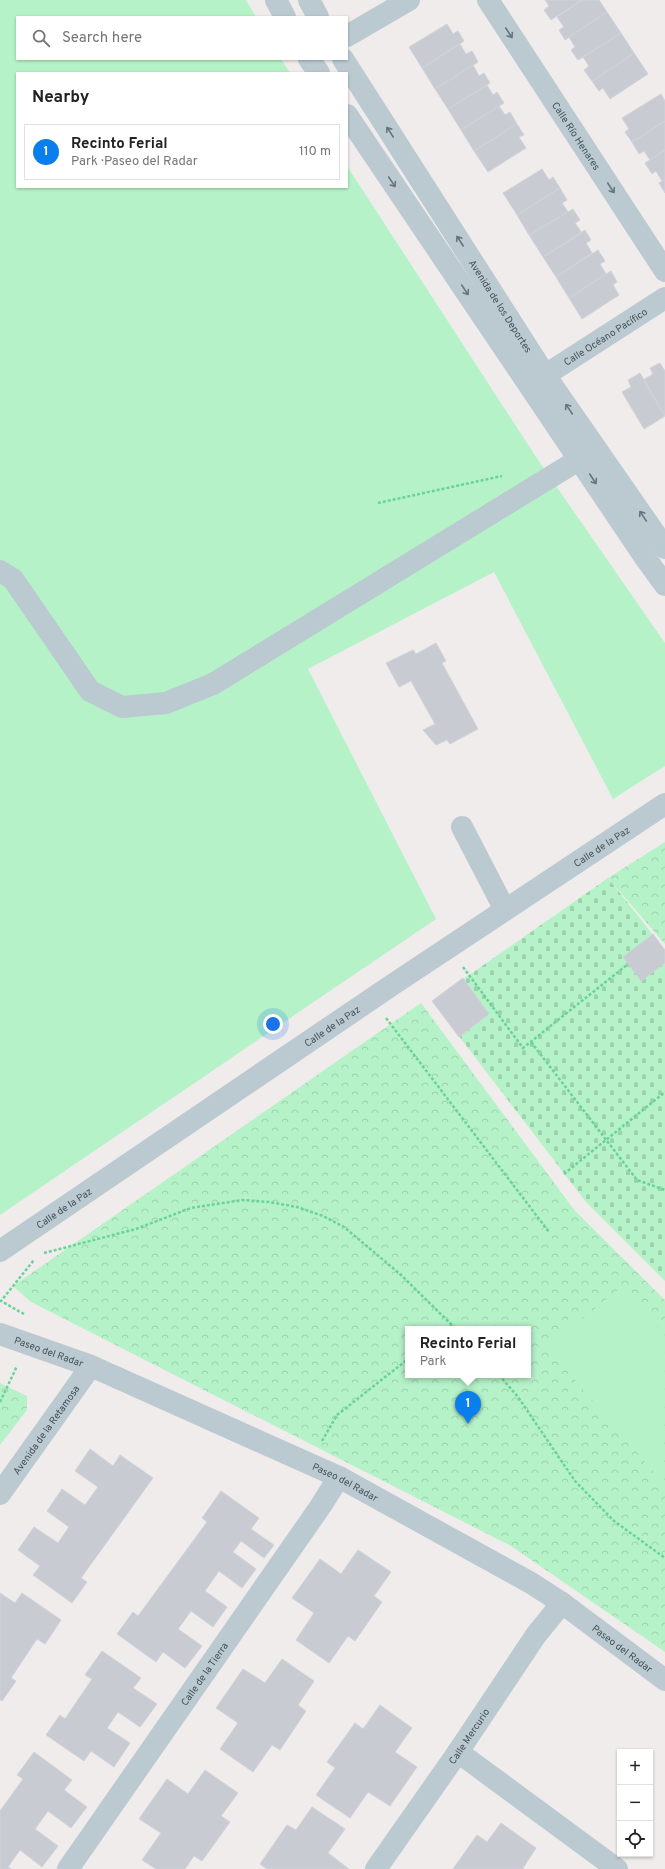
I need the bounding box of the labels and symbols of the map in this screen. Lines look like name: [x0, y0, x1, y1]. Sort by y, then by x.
one-way arrow: [506, 27, 514, 39]
street label: Calle Río Henares: [548, 100, 603, 173]
one-way arrow: [386, 127, 394, 138]
one-way arrow: [388, 176, 396, 187]
one-way arrow: [607, 183, 615, 194]
one-way arrow: [456, 236, 464, 247]
street label: Avenida de los Deportes: [465, 258, 534, 356]
one-way arrow: [461, 284, 469, 295]
street label: Calle Océano Pacífico: [562, 306, 651, 369]
one-way arrow: [565, 404, 573, 415]
one-way arrow: [589, 473, 597, 484]
one-way arrow: [639, 511, 647, 522]
street label: Calle de la Paz: [572, 824, 633, 871]
street label: Calle de la Paz: [302, 1004, 363, 1051]
your location: [263, 1014, 283, 1034]
street label: Calle de la Paz: [34, 1185, 95, 1233]
street label: Paseo del Radar: [12, 1335, 85, 1371]
street label: Avenida de la Retamosa: [11, 1383, 83, 1478]
pin: 1: [455, 1391, 481, 1424]
street label: Paseo del Radar: [310, 1461, 380, 1505]
street label: Paseo del Radar: [589, 1623, 655, 1676]
street label: Calle de la Tierra: [179, 1640, 232, 1709]
street label: Calle Mercurio: [446, 1706, 493, 1767]

